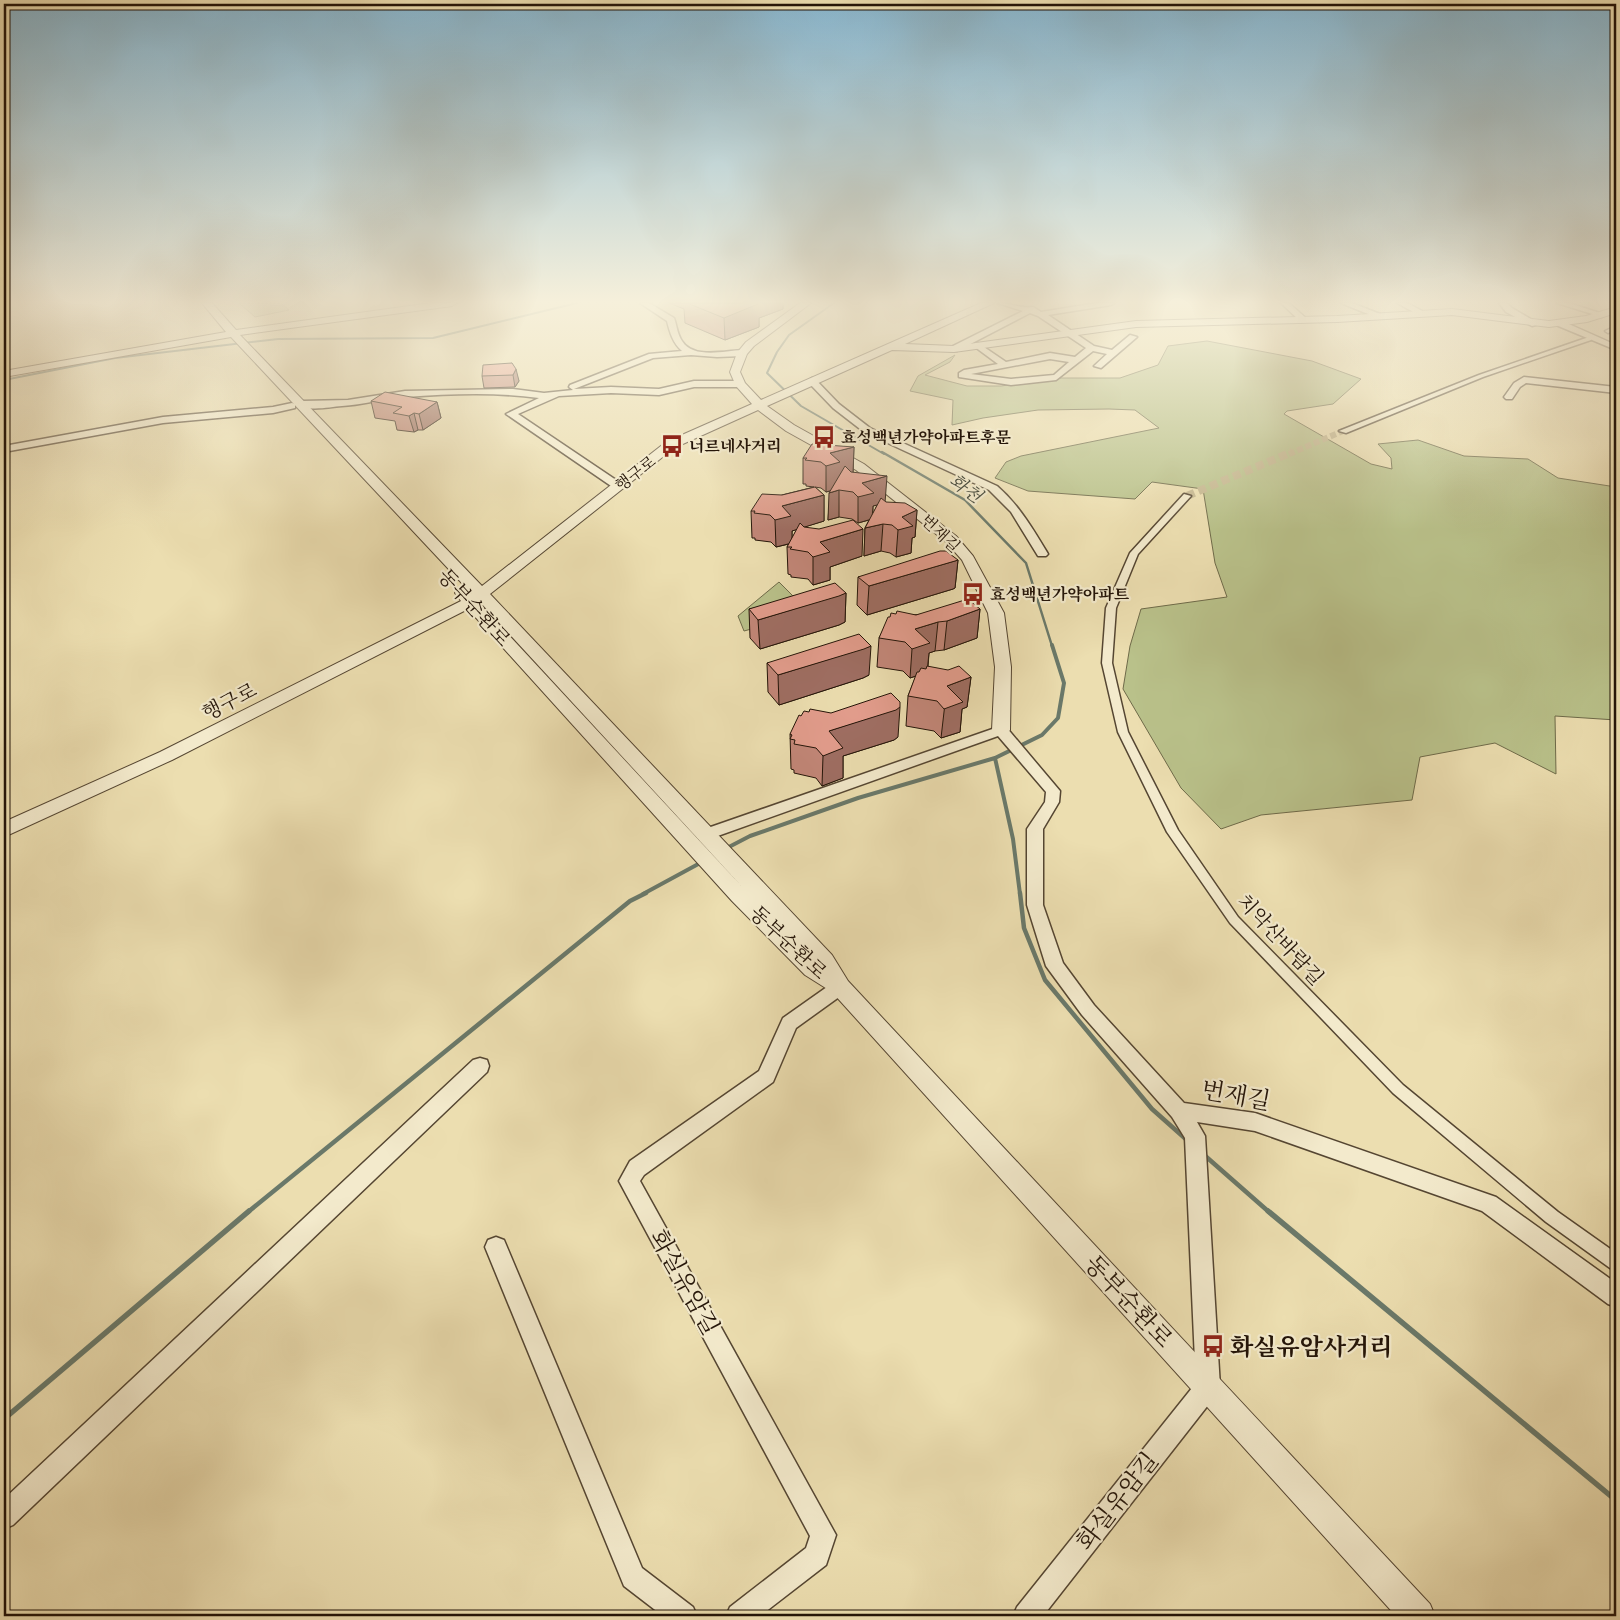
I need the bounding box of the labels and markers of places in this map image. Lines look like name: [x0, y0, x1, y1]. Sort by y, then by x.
bus stop icon: 효성백년가약아파트후문: [811, 424, 837, 450]
place label: 효성백년가약아파트후문: [841, 425, 1012, 449]
bus stop icon: 너르네사거리: [659, 433, 685, 459]
place label: 너르네사거리: [689, 434, 782, 458]
bus stop icon: 효성백년가약아파트: [960, 581, 986, 607]
place label: 효성백년가약아파트: [990, 582, 1130, 606]
place label: 화실유암사거리: [1230, 1329, 1392, 1364]
bus stop icon: 화실유암사거리: [1200, 1333, 1226, 1359]

